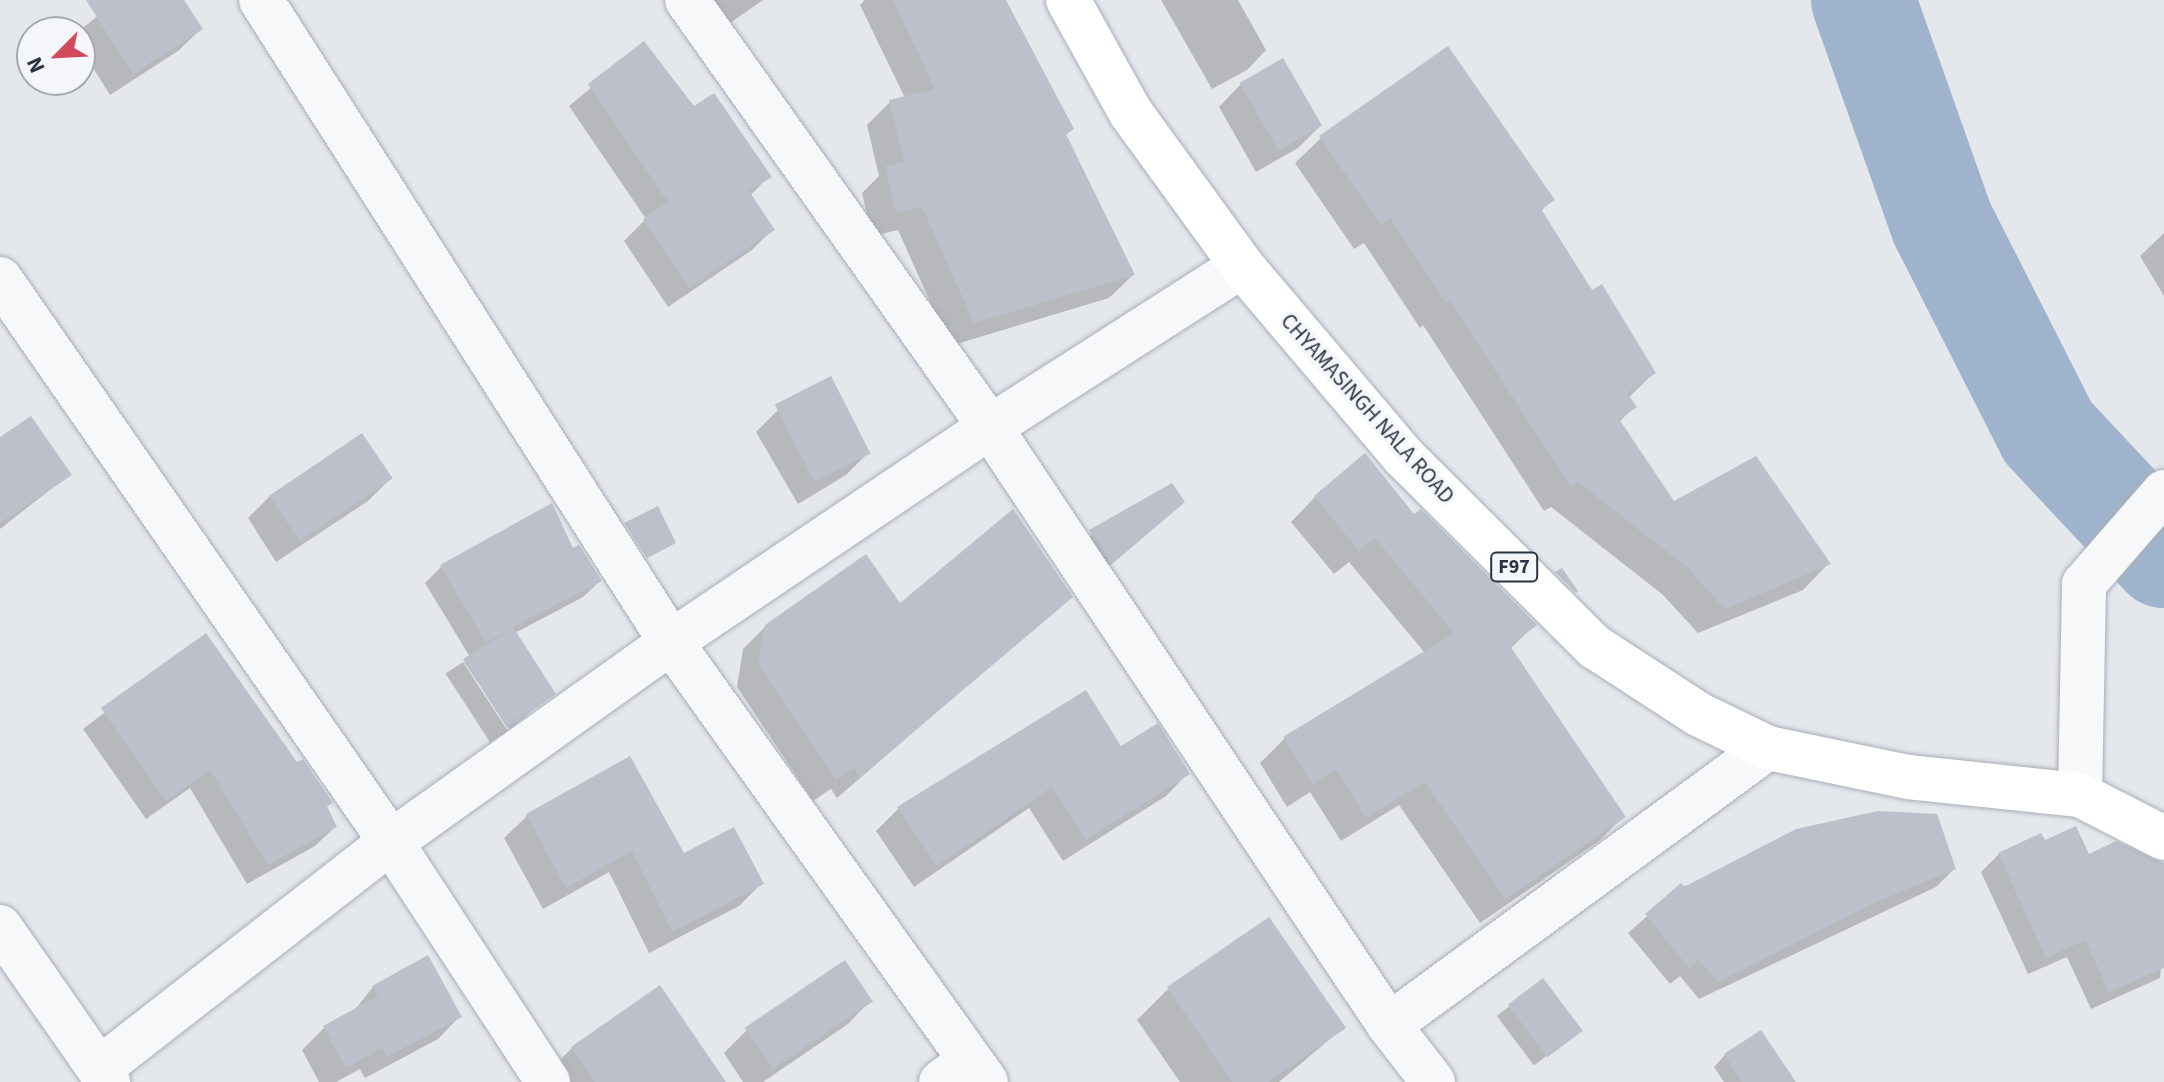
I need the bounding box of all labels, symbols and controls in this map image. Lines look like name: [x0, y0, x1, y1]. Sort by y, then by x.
north arrow: [16, 16, 96, 96]
text: N: [18, 52, 53, 78]
street label: CHYAMASINGH NALA ROAD: [1275, 308, 1459, 510]
road number: F97: [1490, 551, 1538, 583]

